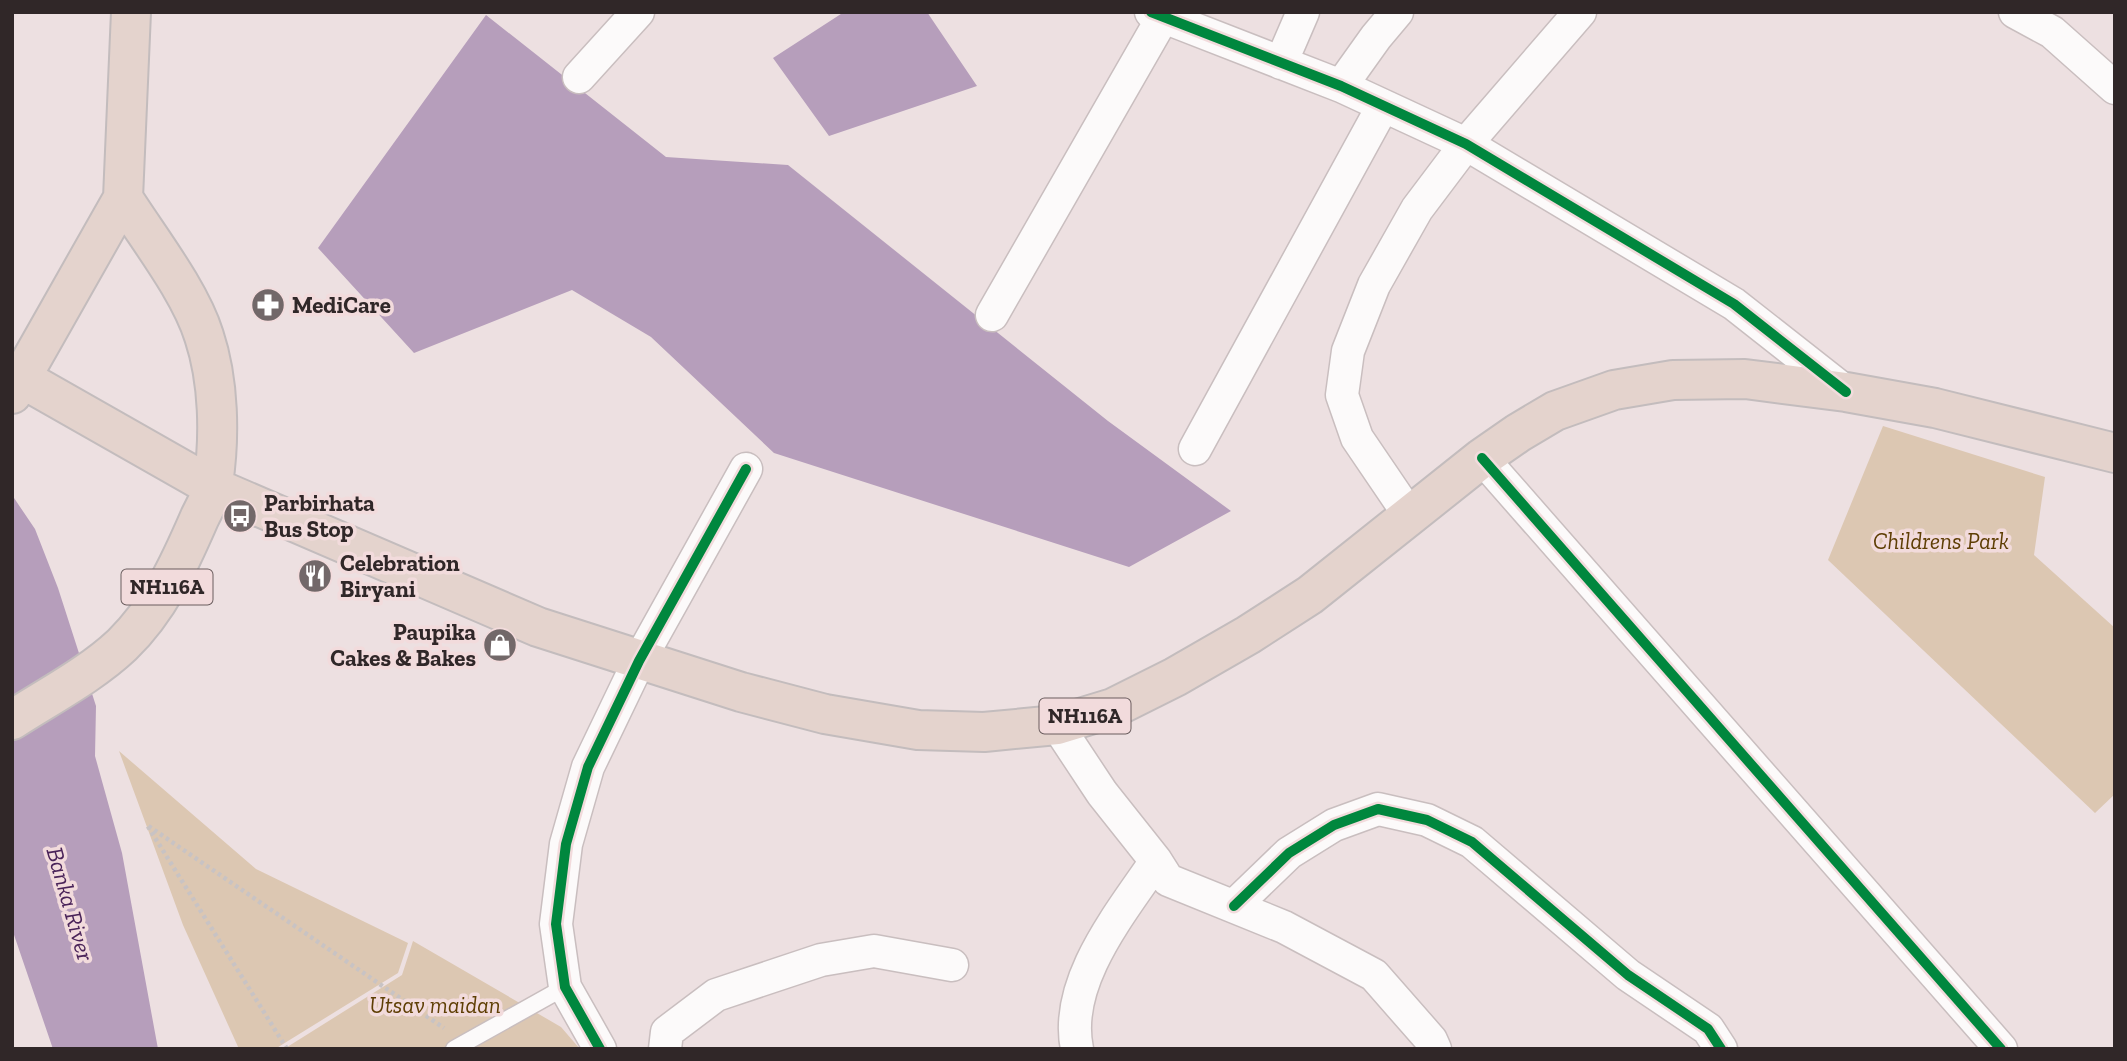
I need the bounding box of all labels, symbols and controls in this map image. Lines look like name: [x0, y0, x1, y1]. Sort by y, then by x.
pharmacy icon: MediCare: [249, 286, 287, 324]
place label: MediCare: [292, 291, 391, 319]
place label: Parbirhata Bus Stop: [264, 489, 375, 543]
bus stop icon: Parbirhata Bus Stop: [221, 497, 259, 535]
park label: Childrens Park: [1873, 527, 2009, 555]
place label: Celebration Biryani: [340, 549, 460, 603]
restaurant icon: Celebration Biryani: [296, 557, 334, 595]
road number: NH116A: [122, 570, 212, 604]
place label: Paupika Cakes & Bakes: [330, 618, 476, 672]
shop icon: Paupika Cakes & Bakes: [481, 626, 519, 664]
road number: NH116A: [1040, 698, 1130, 734]
water label: Banka River: [40, 844, 101, 965]
park label: Utsav maidan: [369, 991, 501, 1019]

